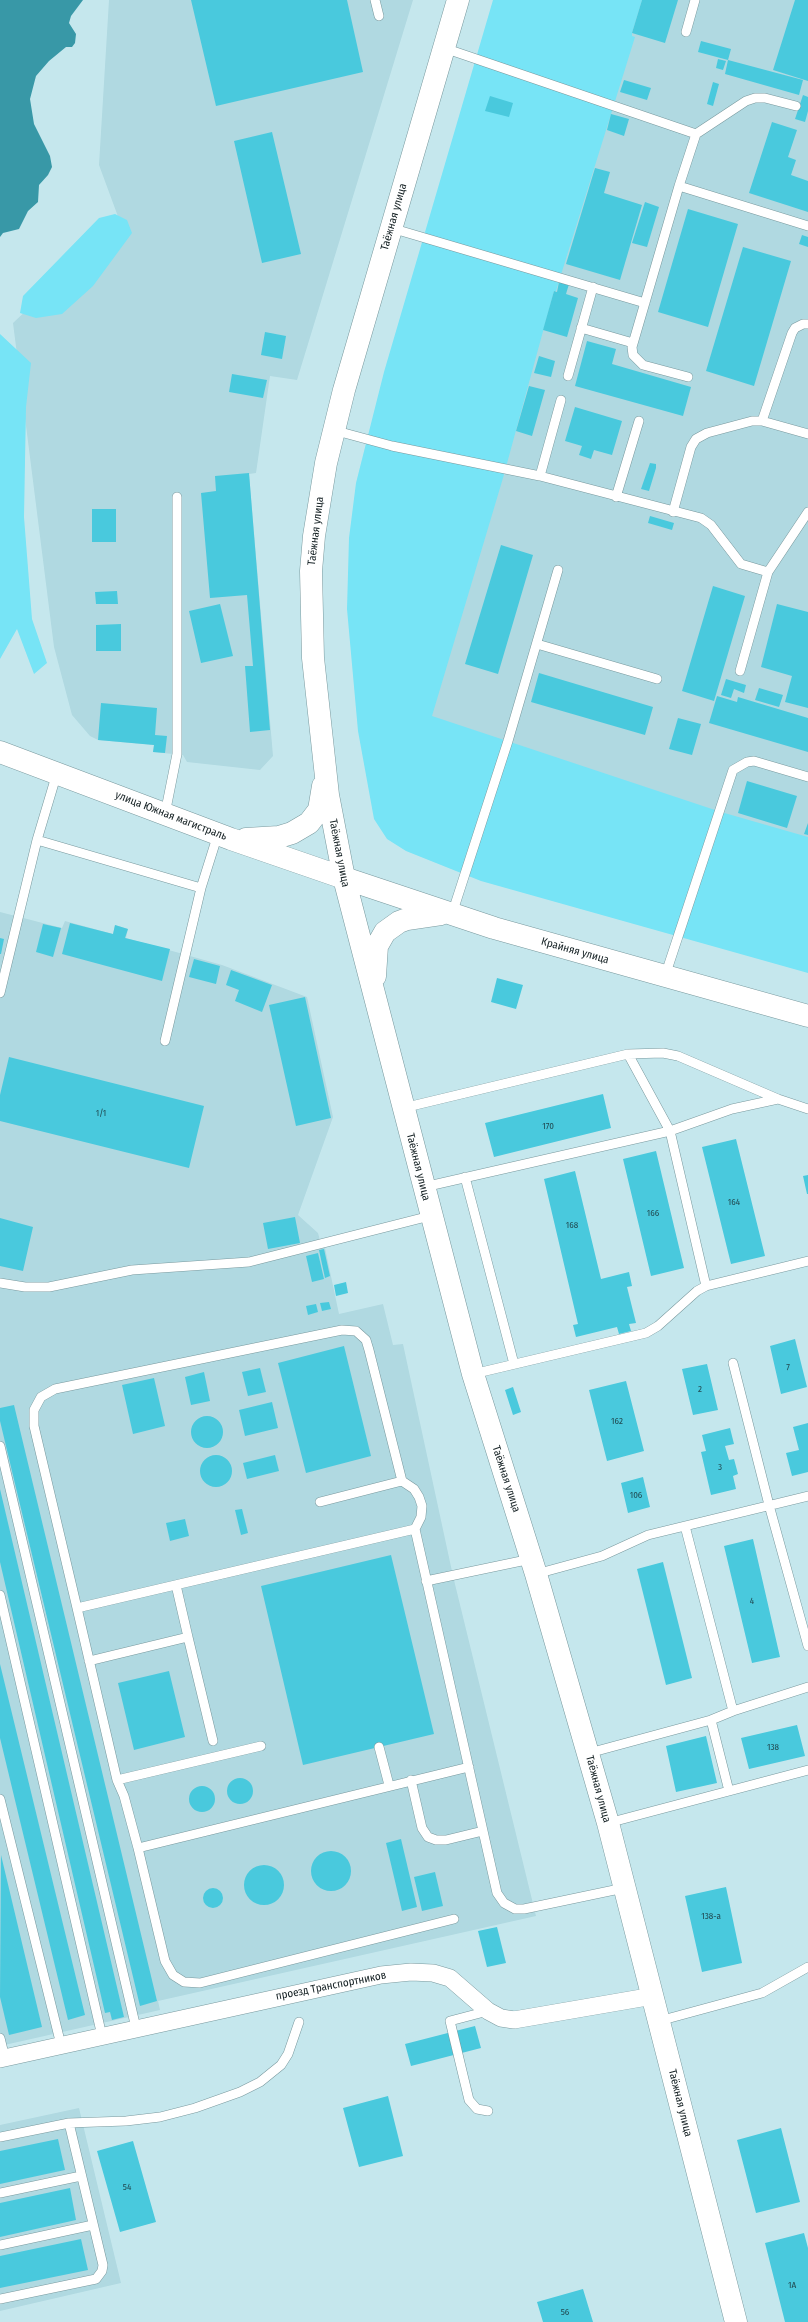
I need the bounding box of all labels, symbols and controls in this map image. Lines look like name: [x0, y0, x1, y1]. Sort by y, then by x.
street label: Таёжная улица: [378, 182, 410, 252]
street label: Таёжная улица: [305, 496, 327, 566]
street label: улица Южная магистраль: [113, 789, 229, 843]
street label: Таёжная улица: [326, 818, 352, 888]
street label: Крайняя улица: [540, 935, 610, 967]
house number: 1/1: [96, 1108, 106, 1118]
house number: 170: [542, 1121, 554, 1131]
street label: Таёжная улица: [403, 1132, 433, 1202]
house number: 164: [728, 1197, 740, 1207]
house number: 166: [647, 1208, 659, 1218]
house number: 168: [566, 1220, 578, 1230]
house number: 7: [786, 1362, 790, 1372]
house number: 2: [698, 1384, 702, 1394]
house number: 162: [611, 1416, 623, 1426]
street label: Таёжная улица: [489, 1444, 523, 1514]
house number: 3: [718, 1462, 722, 1472]
house number: 106: [630, 1490, 642, 1500]
house number: 4: [750, 1596, 754, 1606]
house number: 138: [767, 1742, 779, 1752]
street label: Таёжная улица: [583, 1754, 613, 1824]
house number: 138-а: [701, 1911, 721, 1921]
street label: проезд Транспортников: [275, 1969, 387, 2003]
street label: Таёжная улица: [665, 2068, 695, 2138]
house number: 54: [123, 2182, 131, 2192]
house number: 1А: [788, 2280, 796, 2290]
house number: 56: [561, 2307, 569, 2317]

